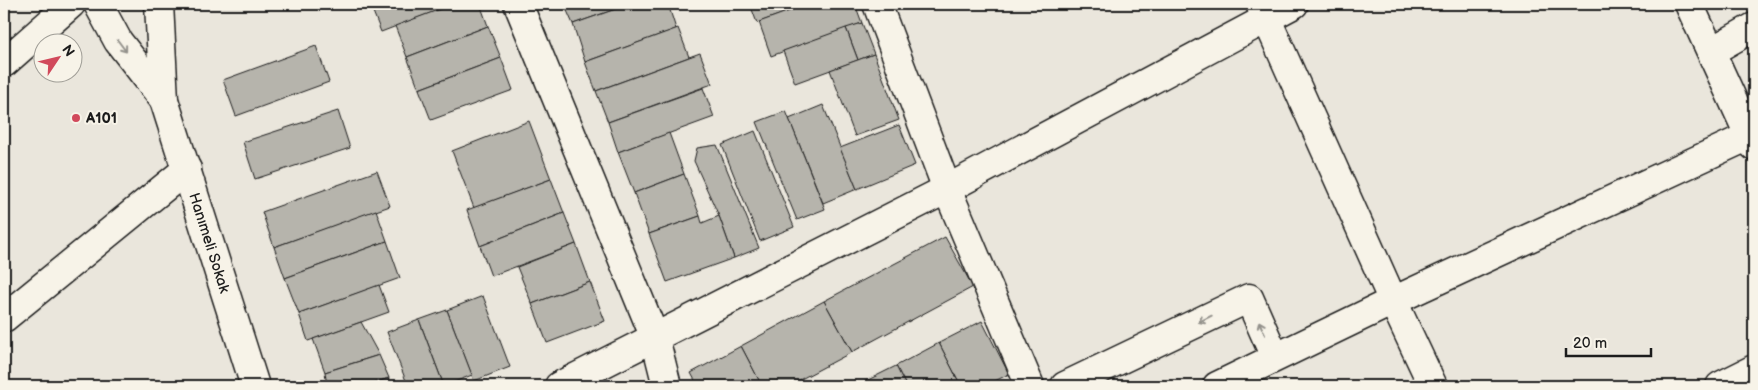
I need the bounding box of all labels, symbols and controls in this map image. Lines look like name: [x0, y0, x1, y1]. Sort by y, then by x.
north arrow: [32, 32, 82, 82]
one-way arrow: [117, 39, 127, 53]
text: N: [58, 42, 78, 60]
place label: A101: [85, 109, 117, 128]
marker: A101: [70, 112, 82, 124]
street label: Hanımeli Sokak: [185, 190, 234, 296]
one-way arrow: [1198, 315, 1213, 324]
one-way arrow: [1256, 321, 1266, 336]
scale bar: [1566, 325, 1650, 357]
text: 20 m: [1573, 334, 1607, 353]

